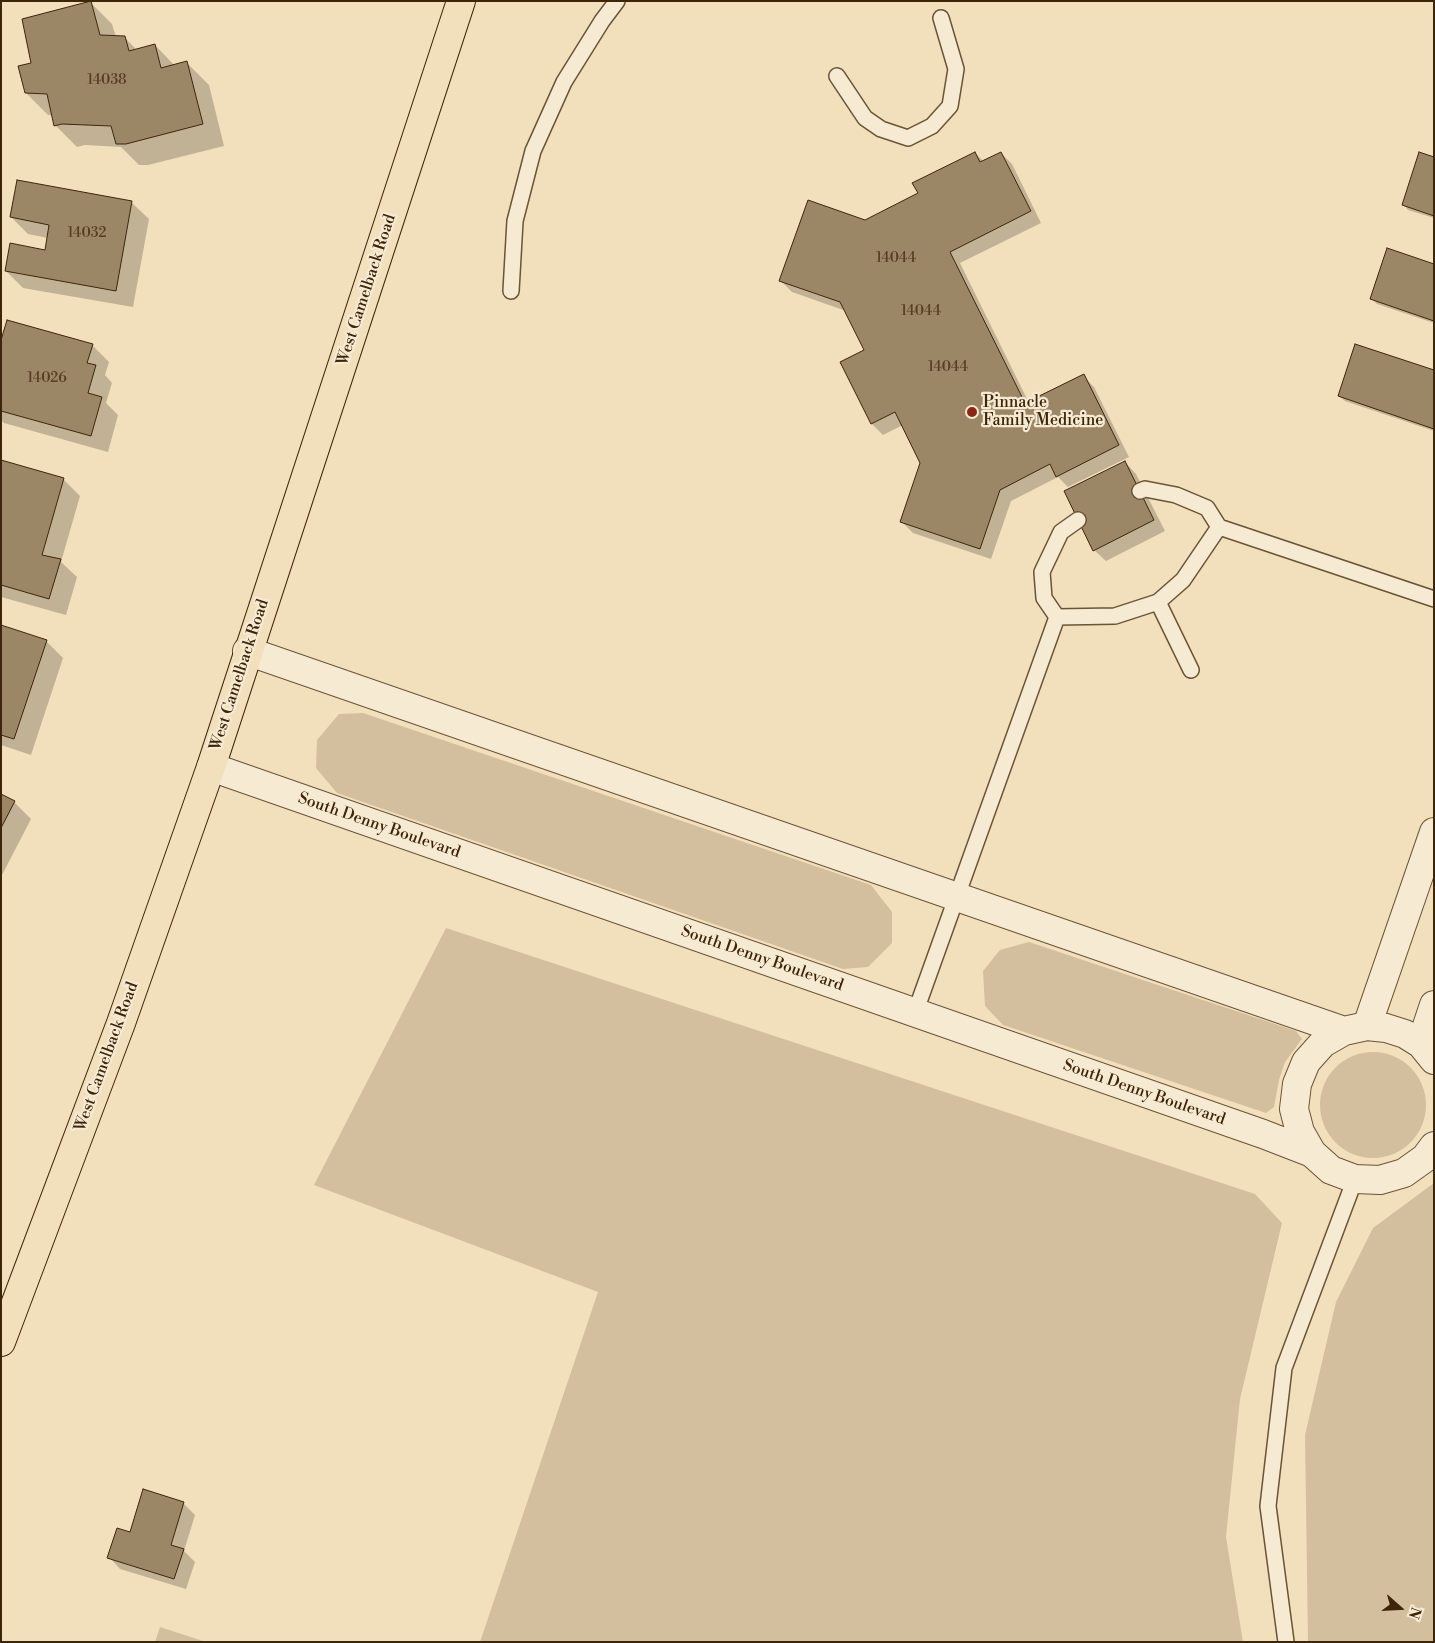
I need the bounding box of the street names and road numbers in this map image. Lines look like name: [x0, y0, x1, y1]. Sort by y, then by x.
street label: West Camelback Road: [334, 212, 400, 368]
street label: West Camelback Road: [207, 597, 273, 753]
street label: South Denny Boulevard: [295, 789, 463, 863]
street label: South Denny Boulevard: [678, 922, 846, 996]
street label: West Camelback Road: [71, 980, 143, 1134]
street label: South Denny Boulevard: [1060, 1056, 1228, 1130]

